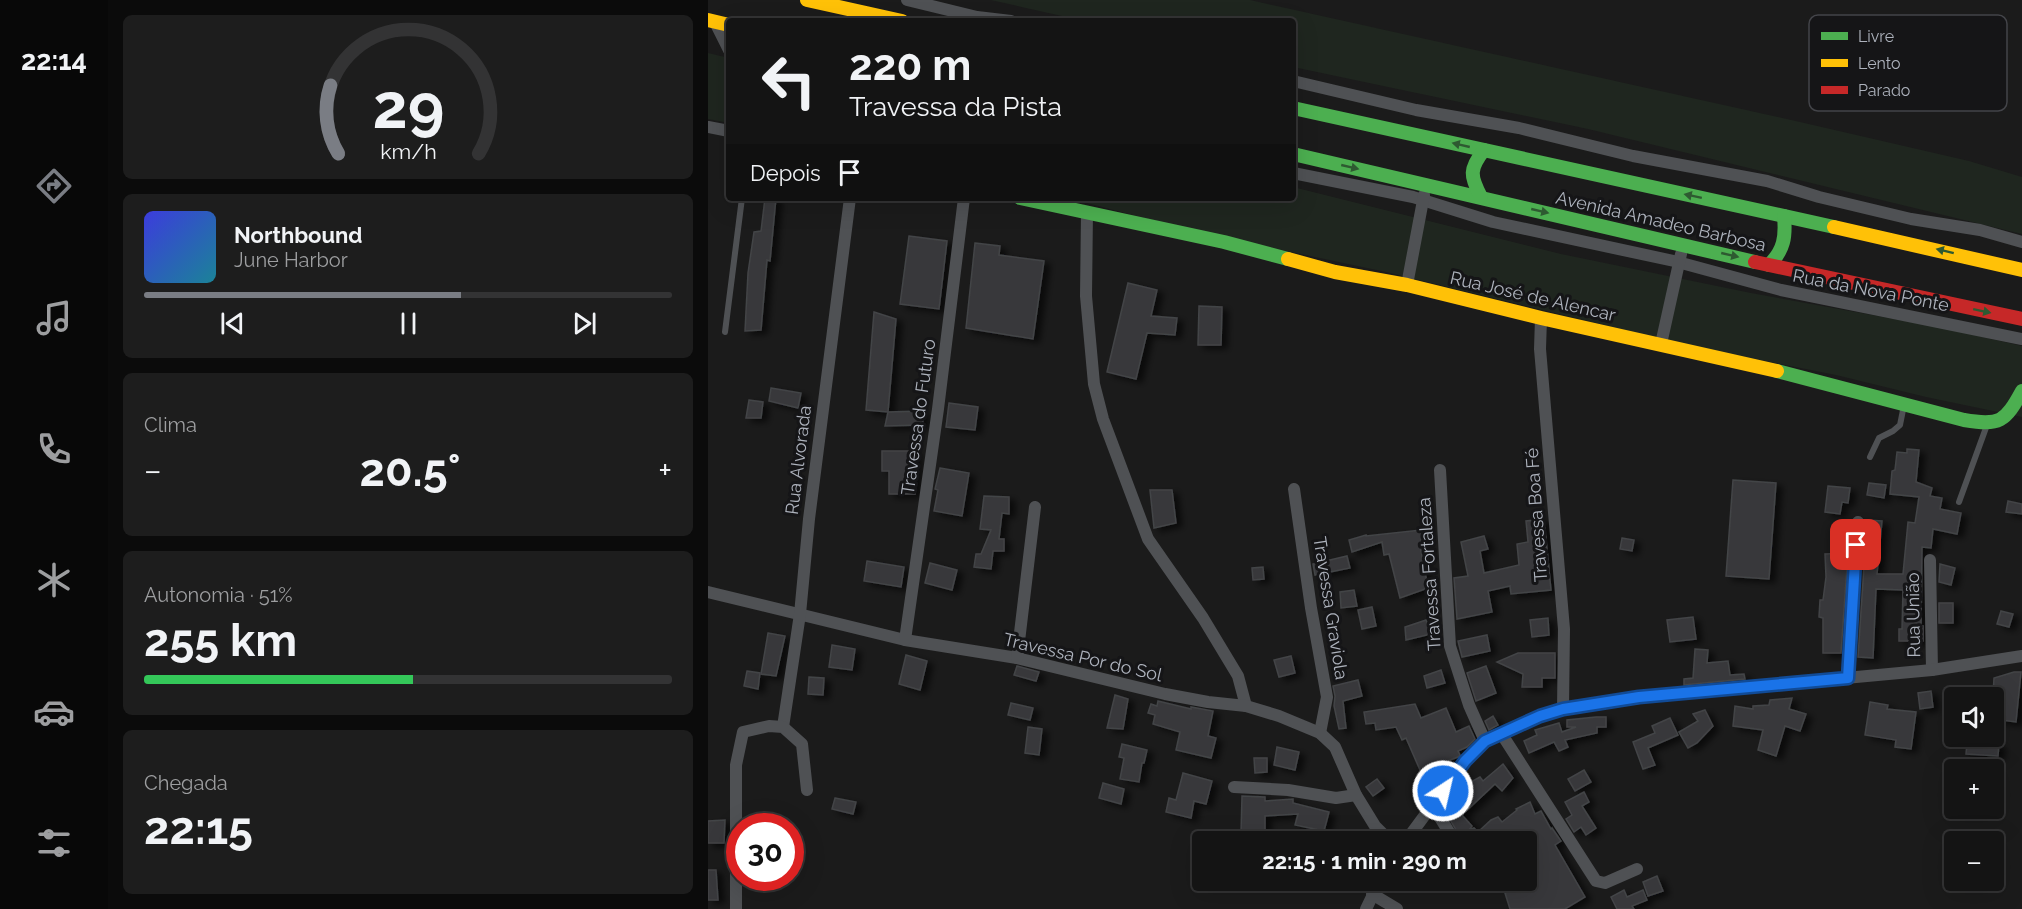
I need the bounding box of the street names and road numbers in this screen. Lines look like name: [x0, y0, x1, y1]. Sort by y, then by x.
street label: Avenida Amadeo Barbosa: [1554, 187, 1768, 255]
street label: Rua da Nova Ponte: [1791, 265, 1951, 316]
street label: Rua José de Alencar: [1448, 267, 1618, 325]
street label: Travessa do Futuro: [897, 337, 939, 496]
street label: Rua Alvorada: [781, 404, 815, 516]
street label: Travessa Boa Fé: [1521, 447, 1551, 583]
street label: Travessa Fortaleza: [1413, 497, 1445, 651]
street label: Travessa Graviola: [1309, 535, 1353, 681]
street label: Rua União: [1902, 572, 1924, 658]
street label: Travessa Por do Sol: [1002, 629, 1164, 685]

